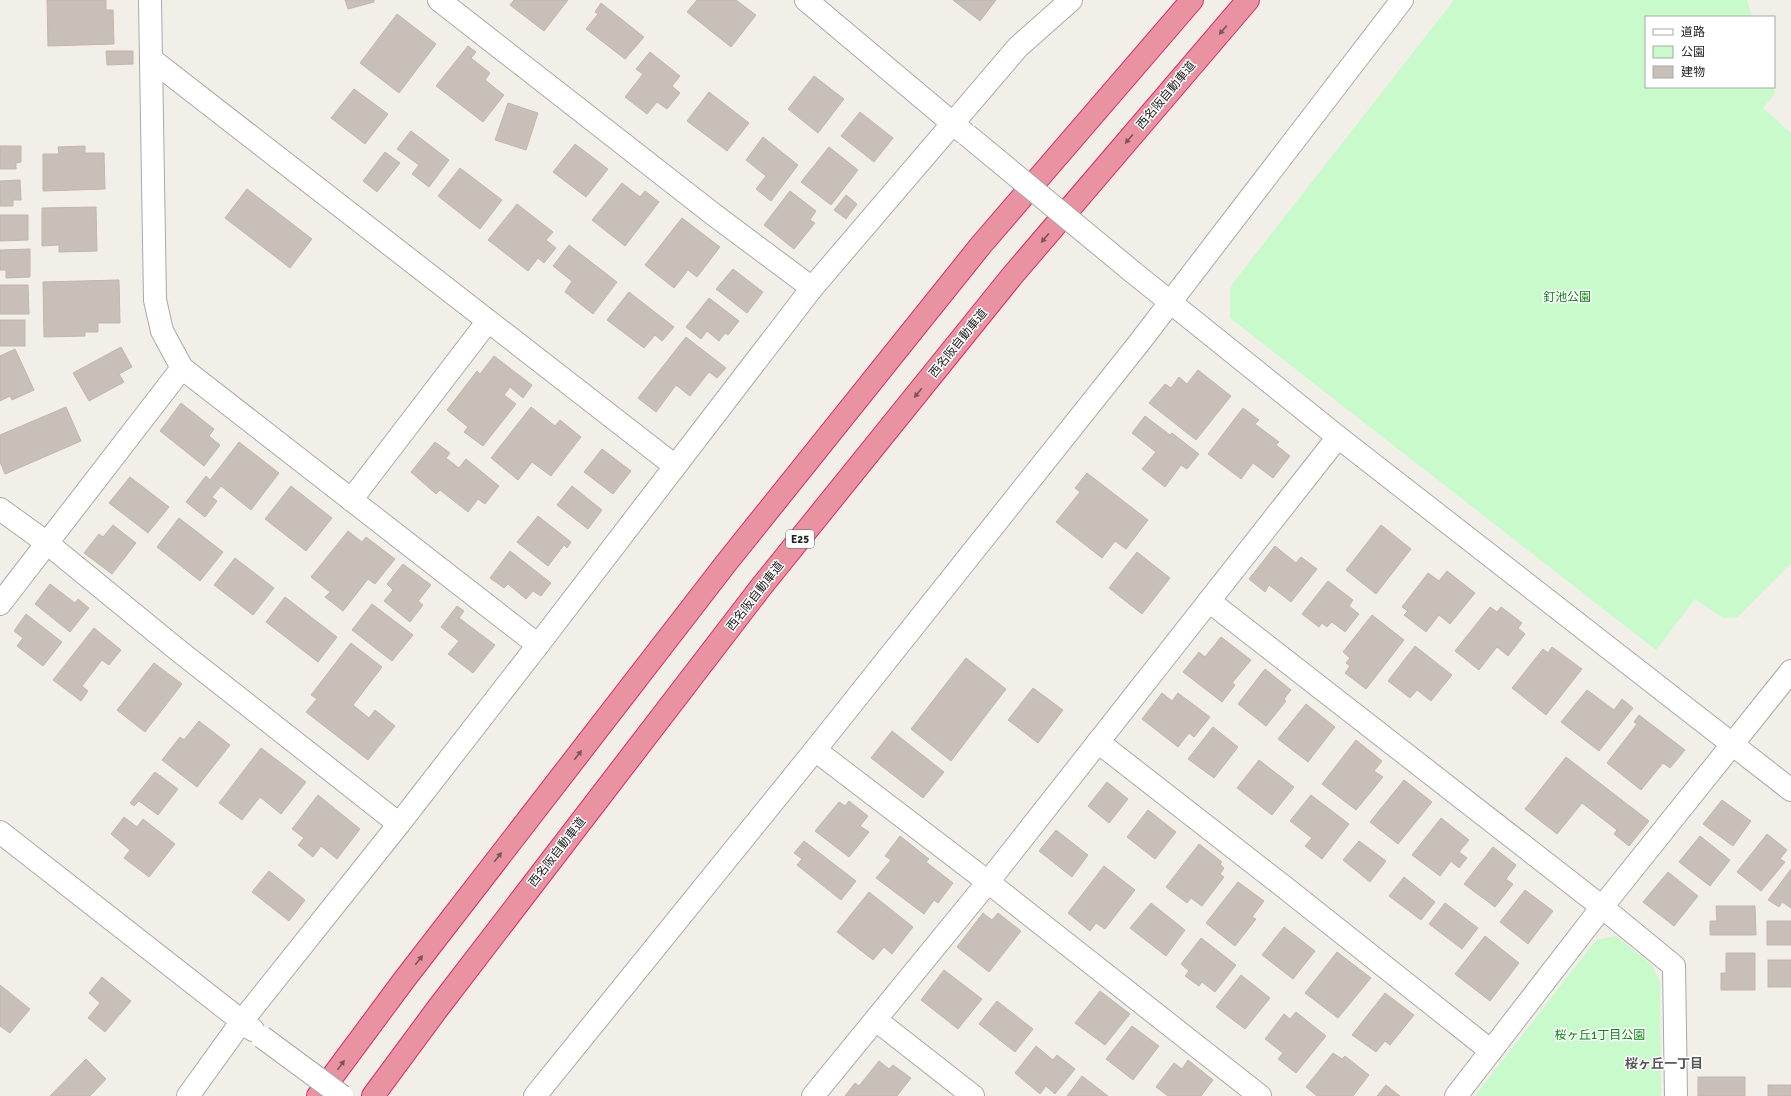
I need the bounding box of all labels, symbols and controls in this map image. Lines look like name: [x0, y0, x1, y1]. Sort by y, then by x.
legend: [1645, 16, 1775, 88]
one-way arrow: [1218, 24, 1227, 35]
text: 道路: [1681, 25, 1705, 40]
text: 公園: [1681, 45, 1705, 60]
street label: 西名阪自動車道: [1134, 58, 1199, 132]
text: 建物: [1681, 65, 1705, 80]
one-way arrow: [1125, 134, 1134, 144]
one-way arrow: [1040, 233, 1049, 243]
park label: 釘池公園: [1543, 290, 1591, 305]
street label: 西名阪自動車道: [926, 306, 991, 381]
one-way arrow: [914, 387, 922, 398]
road number: E25: [786, 530, 814, 548]
street label: 西名阪自動車道: [724, 559, 787, 634]
one-way arrow: [573, 749, 582, 760]
street label: 西名阪自動車道: [526, 815, 589, 890]
one-way arrow: [494, 852, 502, 863]
one-way arrow: [414, 955, 423, 966]
park label: 桜ヶ丘1丁目公園: [1555, 1028, 1645, 1043]
district label: 桜ヶ丘一丁目: [1625, 1056, 1703, 1072]
one-way arrow: [337, 1059, 345, 1070]

